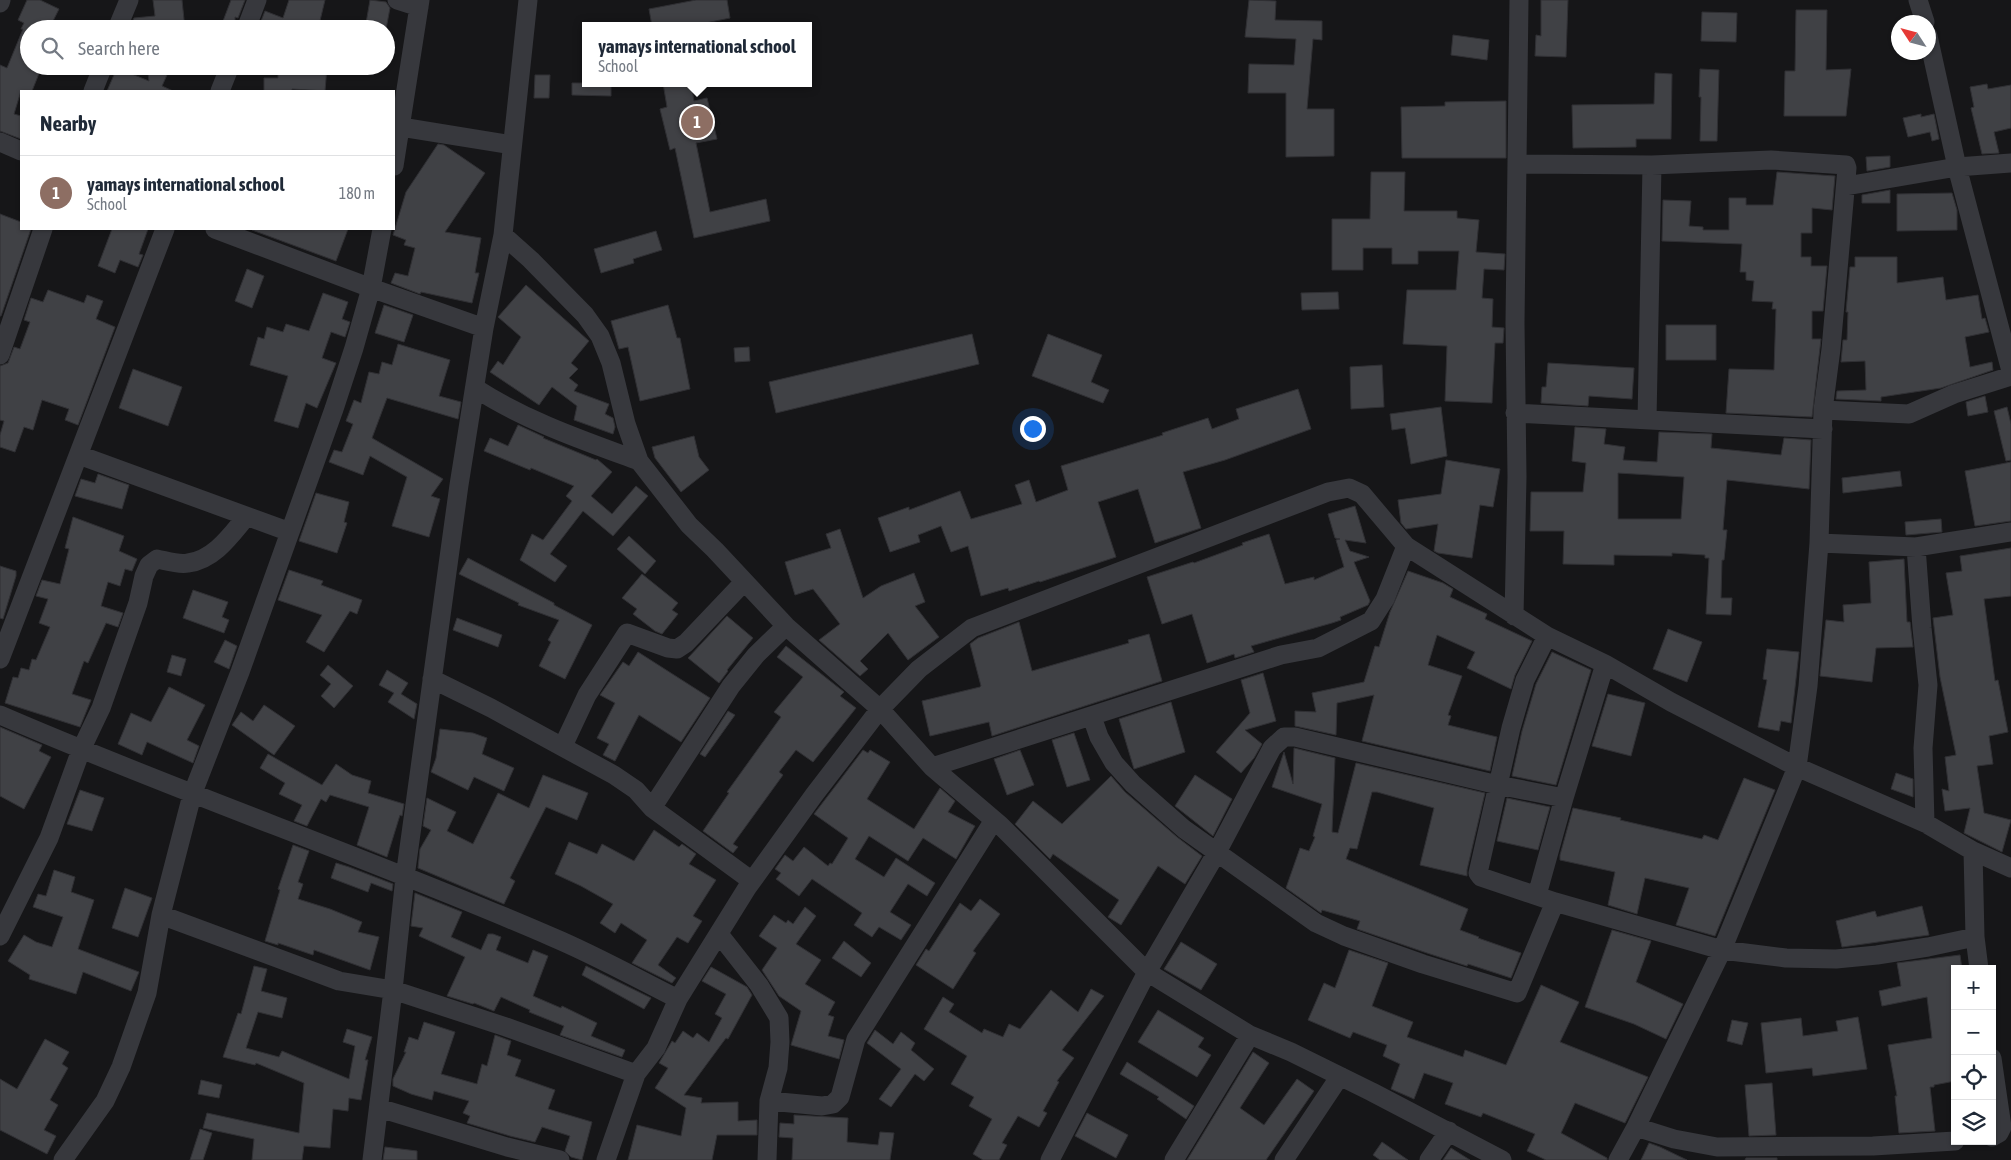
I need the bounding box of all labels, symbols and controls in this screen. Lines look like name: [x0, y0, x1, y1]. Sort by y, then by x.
north arrow: [1891, 15, 1936, 60]
search box: [20, 20, 395, 75]
popup: [582, 22, 812, 87]
icon: search: [38, 34, 66, 62]
text: yamays international school: [598, 35, 796, 57]
text: Search here: [78, 37, 160, 59]
text: School: [598, 57, 638, 75]
pin: 1: [681, 103, 713, 141]
text: Nearby: [40, 111, 96, 135]
text: yamays international school: [87, 173, 285, 195]
text: 1: [52, 184, 60, 202]
text: 180 m: [339, 184, 375, 202]
text: School: [87, 195, 127, 213]
your location: [1020, 416, 1046, 442]
map controls: [1951, 965, 1996, 1145]
button: +: [1951, 965, 1996, 1010]
button: −: [1951, 1010, 1996, 1055]
button: locate: [1951, 1055, 1996, 1100]
button: layers: [1951, 1100, 1996, 1145]

